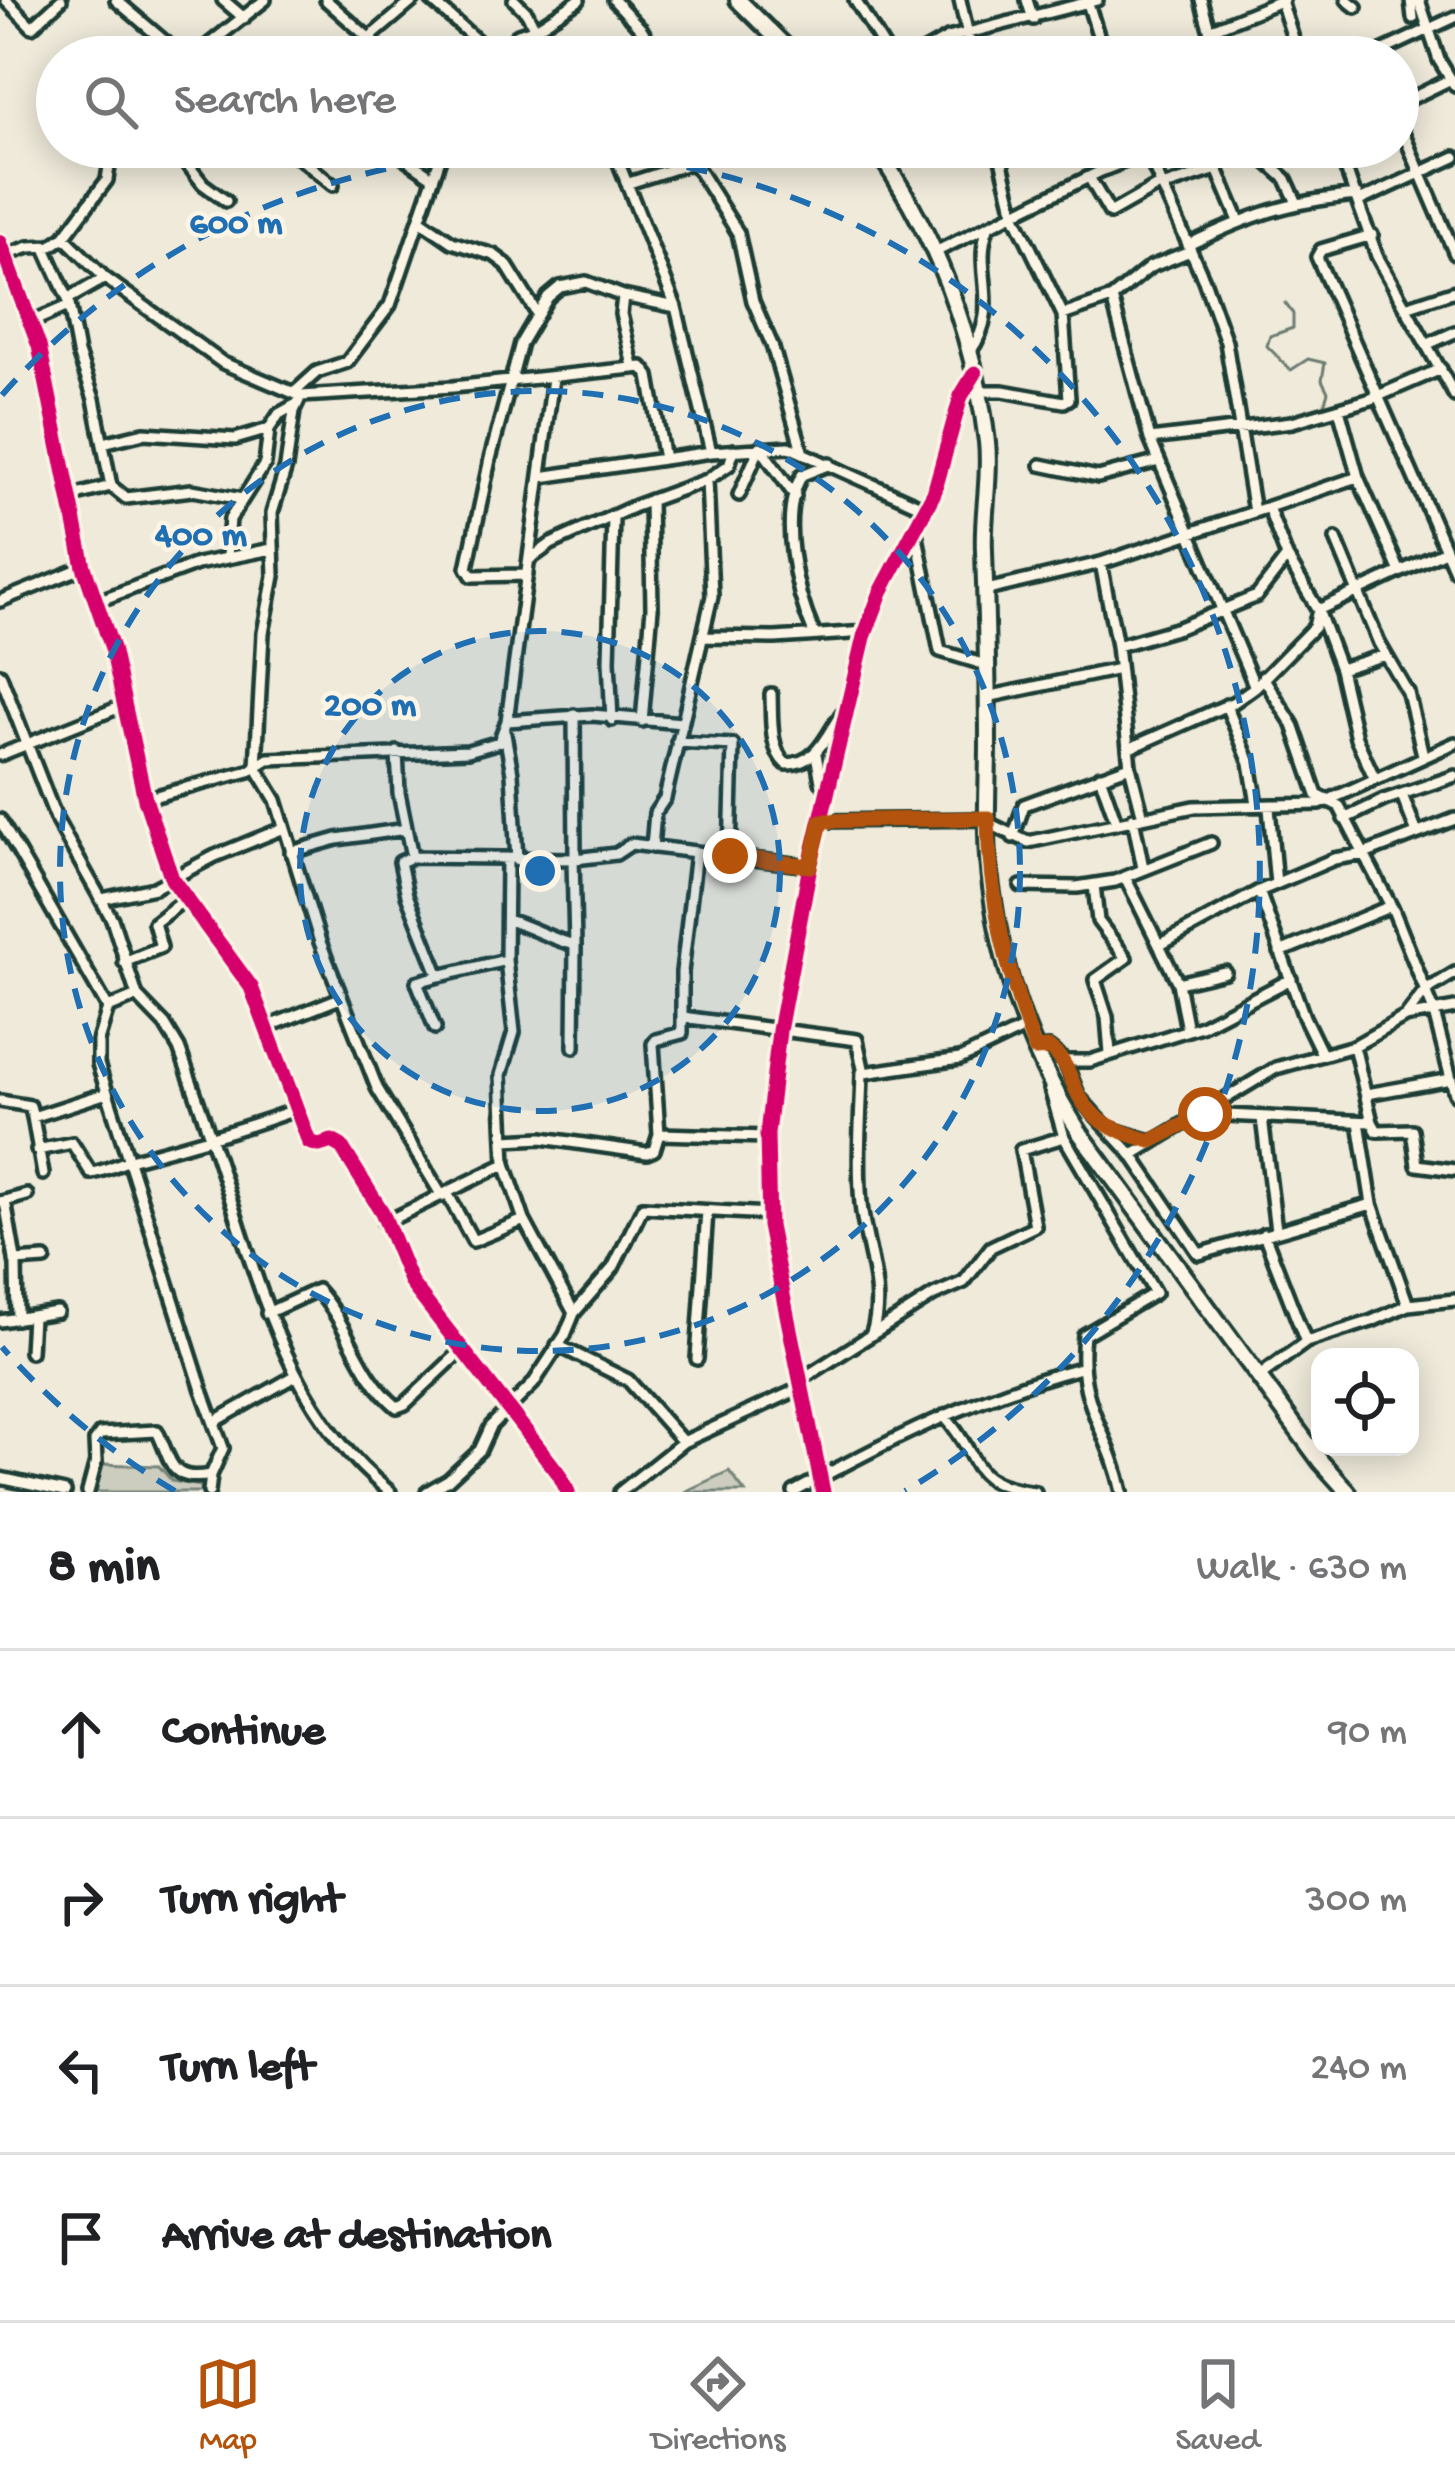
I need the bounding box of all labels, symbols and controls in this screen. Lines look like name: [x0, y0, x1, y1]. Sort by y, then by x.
search box: [36, 36, 1419, 168]
icon: search: [78, 69, 144, 135]
text: Search here: [174, 76, 396, 129]
text: 600 m: [189, 204, 283, 247]
text: 400 m: [154, 516, 247, 559]
text: 200 m: [324, 686, 417, 729]
route end: [703, 829, 757, 883]
centre of rings: [519, 850, 561, 892]
route start: [1178, 1087, 1232, 1141]
map controls: [1311, 1348, 1419, 1456]
button: locate: [1311, 1348, 1419, 1456]
text: 8 min: [48, 1540, 160, 1600]
text: Walk · 630 m: [1196, 1547, 1407, 1593]
icon: ahead: [48, 1701, 114, 1767]
text: Continue: [162, 1707, 325, 1760]
text: 90 m: [1328, 1711, 1407, 1757]
icon: right: [48, 1869, 114, 1935]
text: Turn right: [162, 1875, 342, 1928]
text: 300 m: [1306, 1879, 1407, 1925]
icon: left: [48, 2037, 114, 2103]
text: Turn left: [162, 2043, 314, 2096]
text: 240 m: [1310, 2047, 1407, 2093]
icon: arrive: [48, 2205, 114, 2271]
text: Arrive at destination: [162, 2211, 551, 2264]
tab: Map: [195, 2351, 261, 2461]
tab: Directions: [651, 2351, 785, 2461]
tab: Saved: [1175, 2351, 1260, 2461]

